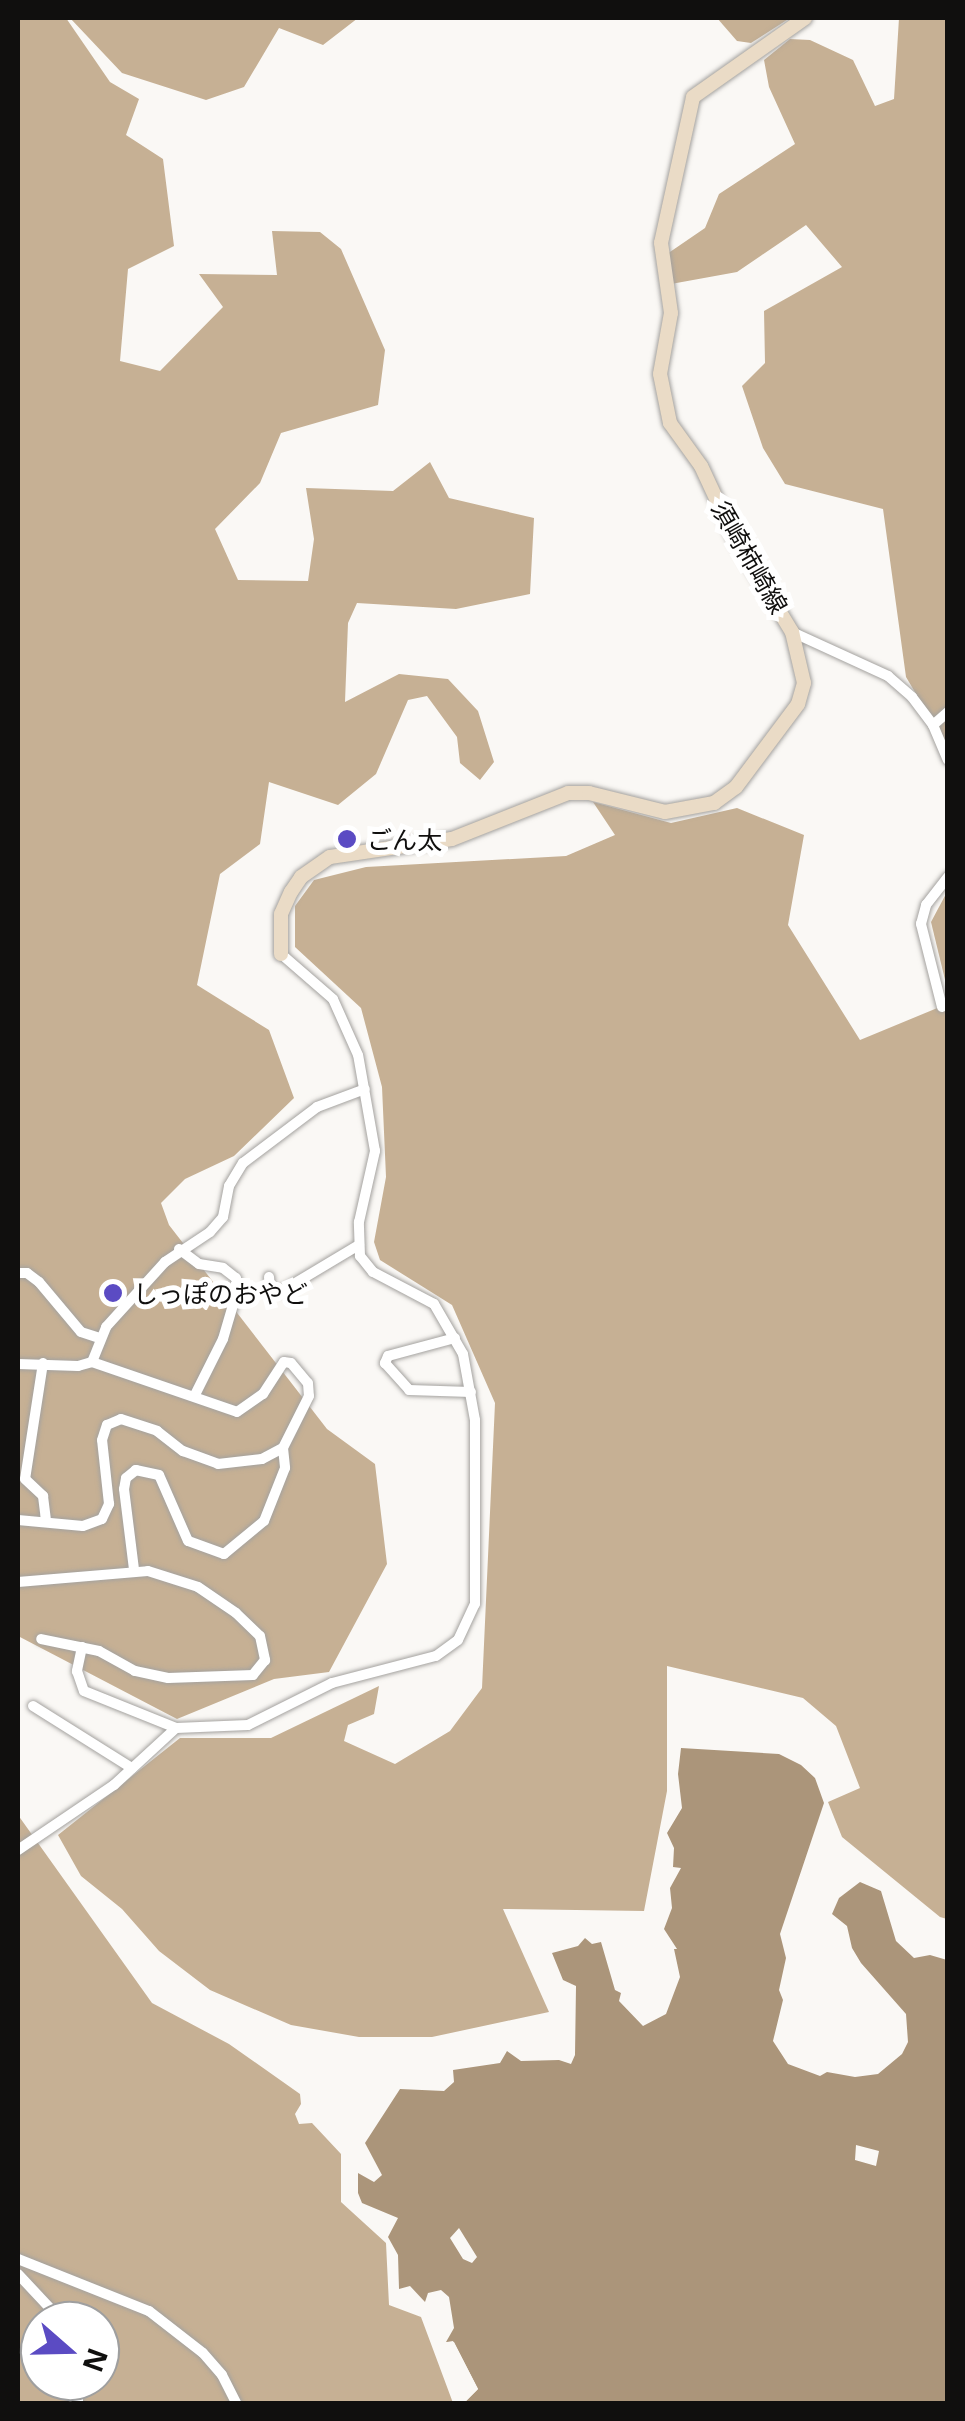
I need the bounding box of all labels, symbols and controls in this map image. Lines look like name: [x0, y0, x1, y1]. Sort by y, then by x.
street label: 須崎柿崎線: [706, 495, 794, 619]
place label: ごん太: [367, 824, 442, 854]
marker: ごん太: [336, 828, 358, 850]
place label: しっぽのおやど: [133, 1278, 308, 1308]
marker: しっぽのおやど: [102, 1282, 124, 1304]
north arrow: [20, 2301, 120, 2401]
text: N: [75, 2343, 118, 2378]

